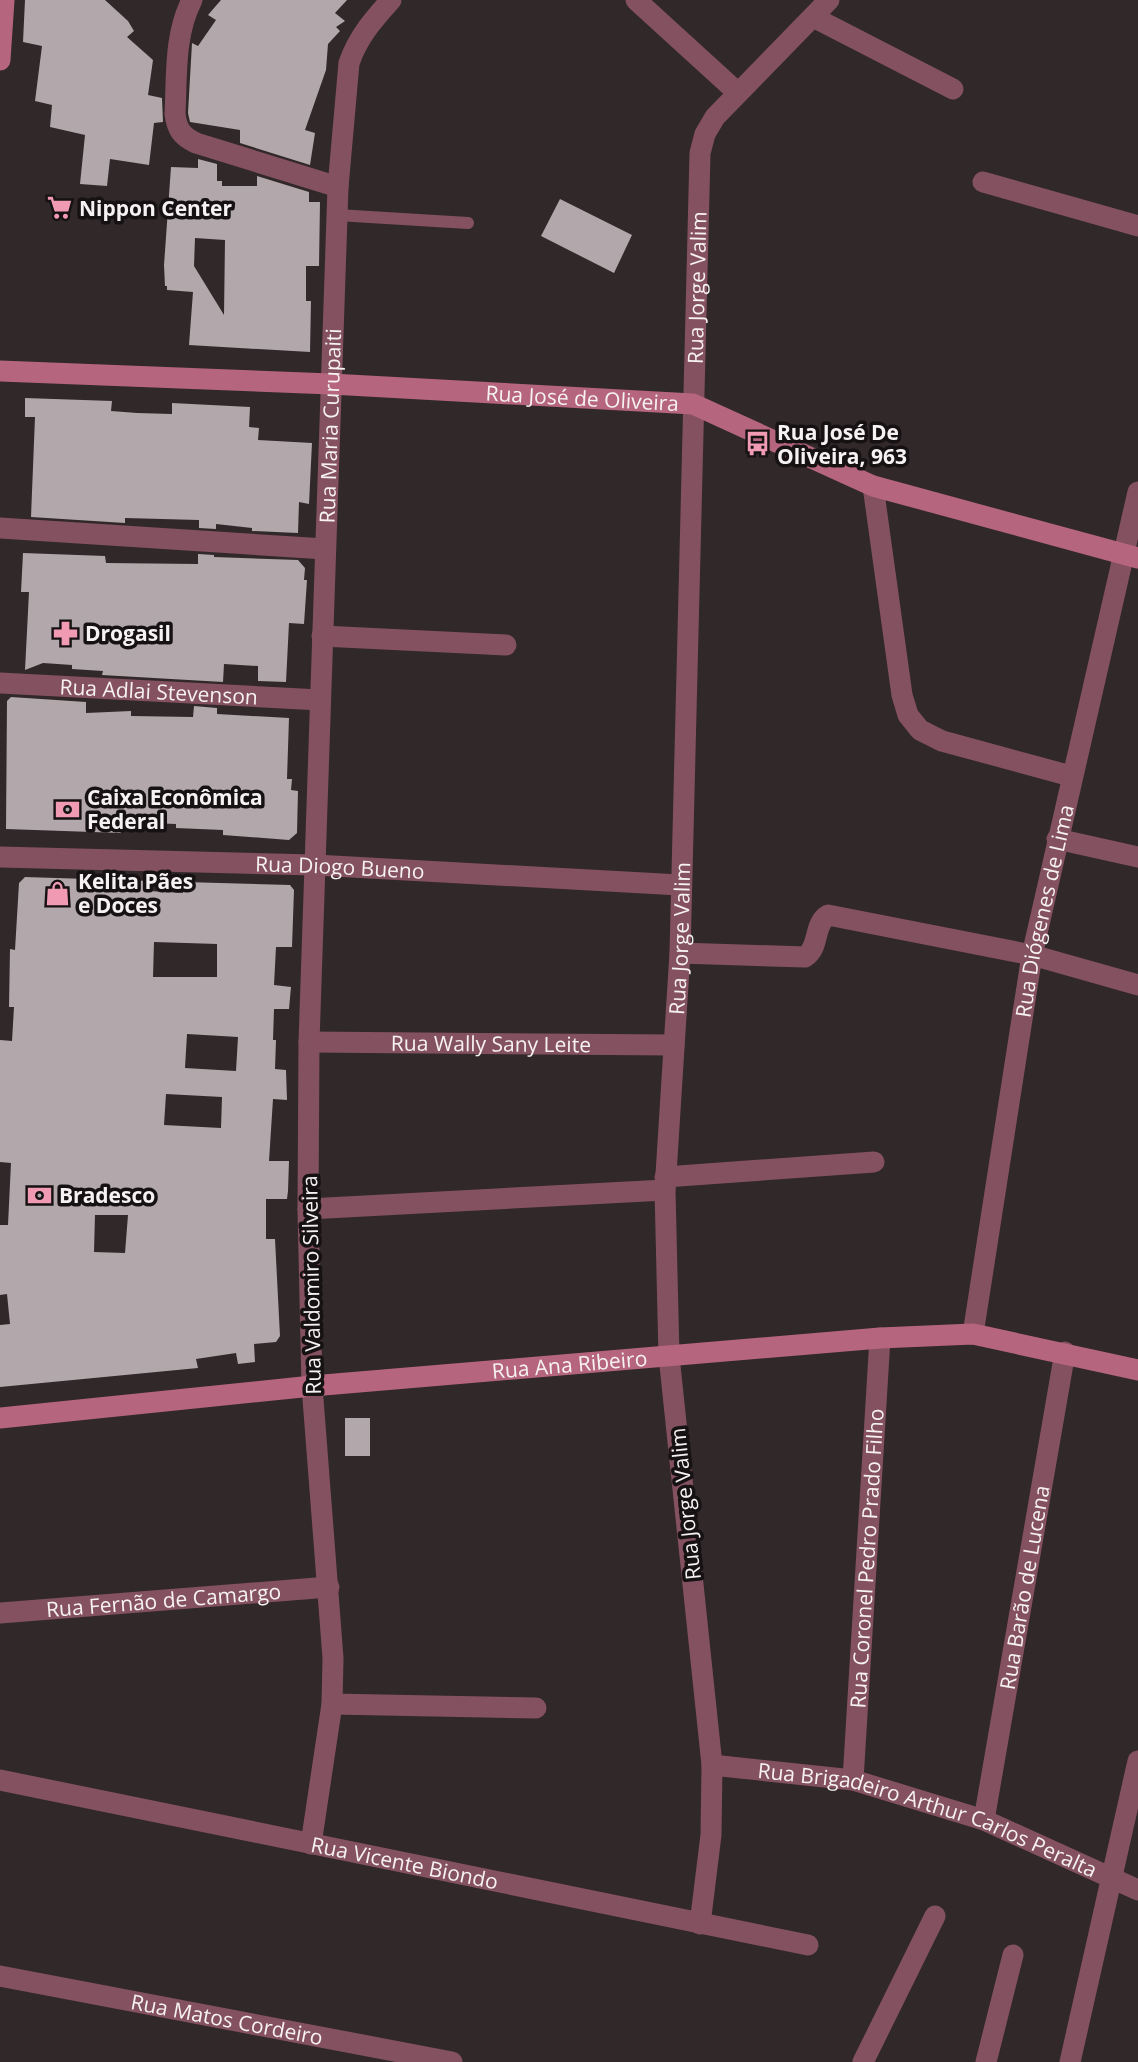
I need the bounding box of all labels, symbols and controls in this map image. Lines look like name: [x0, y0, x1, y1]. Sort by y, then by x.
supermarket icon: Nippon Center: [45, 194, 73, 222]
place label: Nippon Center: [79, 194, 232, 222]
street label: Rua Jorge Valim: [681, 211, 713, 364]
street label: Rua Maria Curupaiti: [313, 328, 347, 524]
street label: Rua José de Oliveira: [485, 379, 680, 417]
place label: Rua José De Oliveira, 963: [777, 418, 907, 470]
bus stop icon: Rua José De Oliveira, 963: [743, 430, 771, 458]
pharmacy icon: Drogasil: [51, 619, 79, 647]
place label: Drogasil: [85, 619, 171, 647]
street label: Rua Adlai Stevenson: [59, 672, 259, 711]
place label: Caixa Econômica Federal: [87, 783, 263, 835]
bank icon: Caixa Econômica Federal: [53, 795, 81, 823]
street label: Rua Diógenes de Lima: [1008, 802, 1080, 1020]
street label: Rua Diogo Bueno: [255, 849, 425, 885]
street label: Rua Jorge Valim: [662, 862, 696, 1016]
place label: Kelita Pães e Doces: [78, 867, 193, 919]
shop icon: Kelita Pães e Doces: [44, 879, 72, 907]
street label: Rua Wally Sany Leite: [391, 1029, 591, 1058]
street label: Rua Valdomiro Silveira: [295, 1175, 327, 1395]
bank icon: Bradesco: [25, 1181, 53, 1209]
place label: Bradesco: [59, 1181, 155, 1209]
street label: Rua Ana Ribeiro: [491, 1344, 648, 1385]
street label: Rua Coronel Pedro Prado Filho: [843, 1408, 890, 1709]
street label: Rua Jorge Valim: [663, 1427, 707, 1581]
street label: Rua Barão de Lucena: [993, 1483, 1056, 1692]
street label: Rua Fernão de Camargo: [45, 1577, 282, 1623]
street label: Rua Brigadeiro Arthur Carlos Peralta: [756, 1756, 1102, 1884]
street label: Rua Vicente Biondo: [309, 1830, 501, 1895]
street label: Rua Matos Cordeiro: [129, 1987, 325, 2051]

